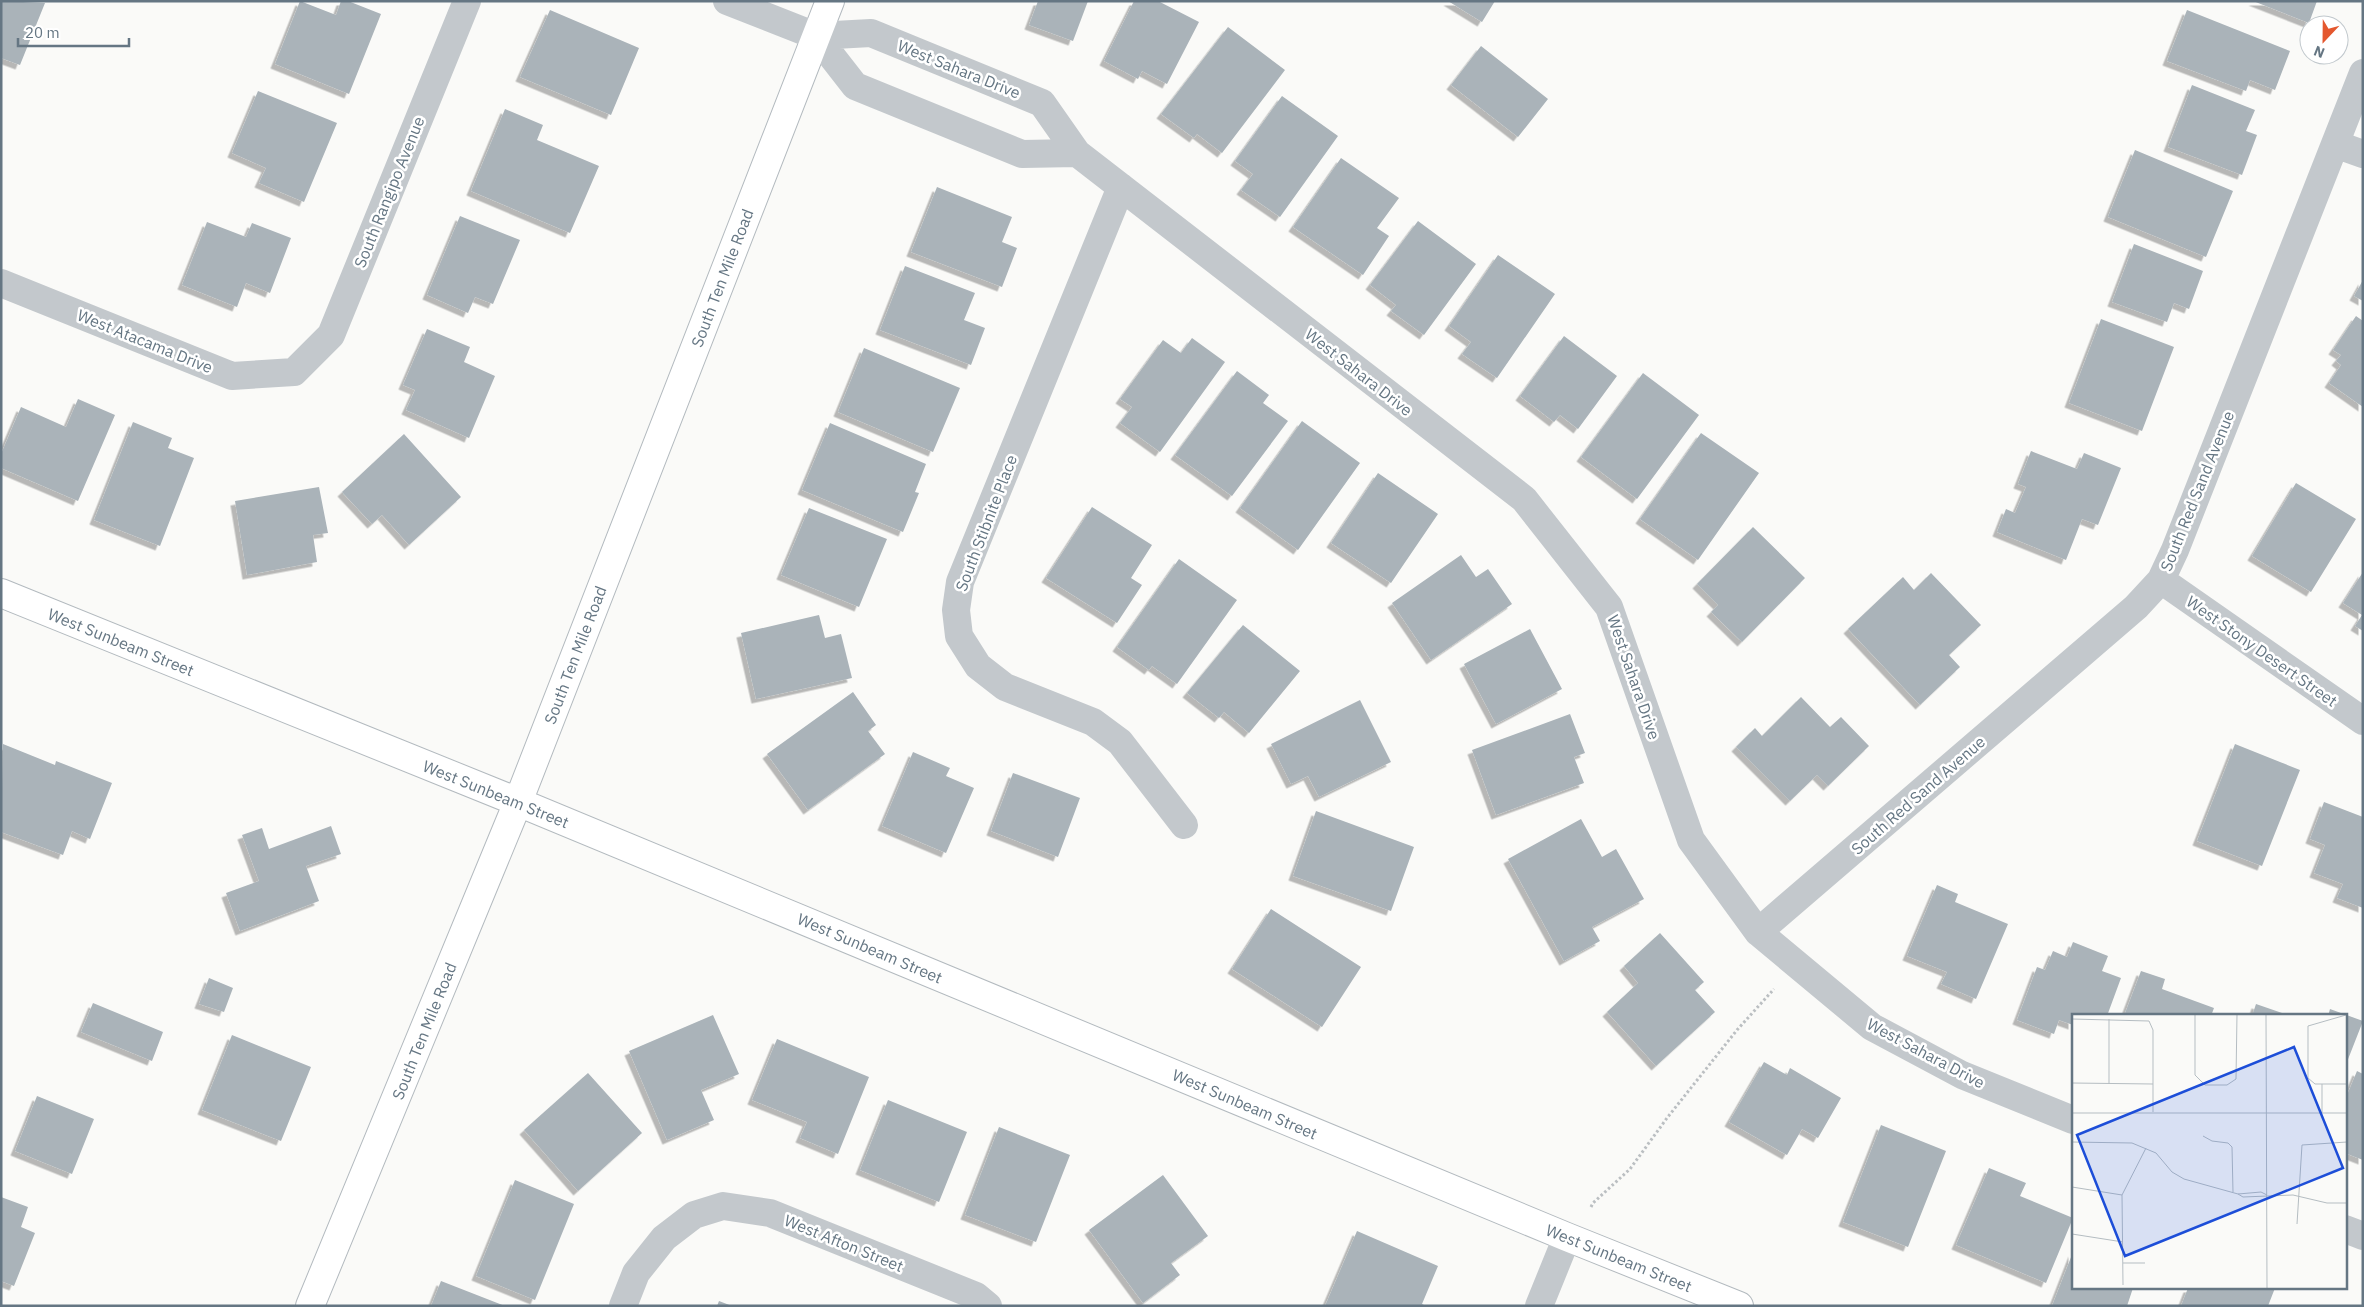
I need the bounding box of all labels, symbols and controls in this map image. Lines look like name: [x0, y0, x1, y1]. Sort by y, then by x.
scale bar: [18, 15, 129, 47]
north arrow: [2299, 15, 2349, 65]
text: 20 m: [25, 23, 60, 42]
street label: West Sahara Drive: [895, 35, 1023, 103]
text: N: [2311, 42, 2327, 62]
street label: South Rangipo Avenue: [349, 113, 429, 271]
street label: South Ten Mile Road: [686, 206, 758, 350]
street label: West Atacama Drive: [74, 305, 216, 377]
street label: West Sahara Drive: [1301, 324, 1417, 420]
street label: South Red Sand Avenue: [2156, 408, 2238, 574]
street label: South Stibnite Place: [951, 452, 1021, 594]
street label: South Ten Mile Road: [539, 583, 611, 727]
street label: West Stony Desert Street: [2183, 591, 2341, 711]
street label: West Sunbeam Street: [45, 604, 197, 680]
street label: West Sahara Drive: [1603, 612, 1665, 742]
street label: South Red Sand Avenue: [1847, 731, 1989, 859]
street label: West Sunbeam Street: [420, 756, 572, 832]
street label: West Sunbeam Street: [794, 908, 946, 988]
street label: South Ten Mile Road: [387, 959, 461, 1103]
street label: West Sahara Drive: [1864, 1014, 1989, 1093]
inset map: [2072, 1014, 2346, 1290]
street label: West Sunbeam Street: [1169, 1064, 1321, 1144]
street label: West Afton Street: [782, 1210, 906, 1276]
street label: West Sunbeam Street: [1543, 1220, 1695, 1296]

